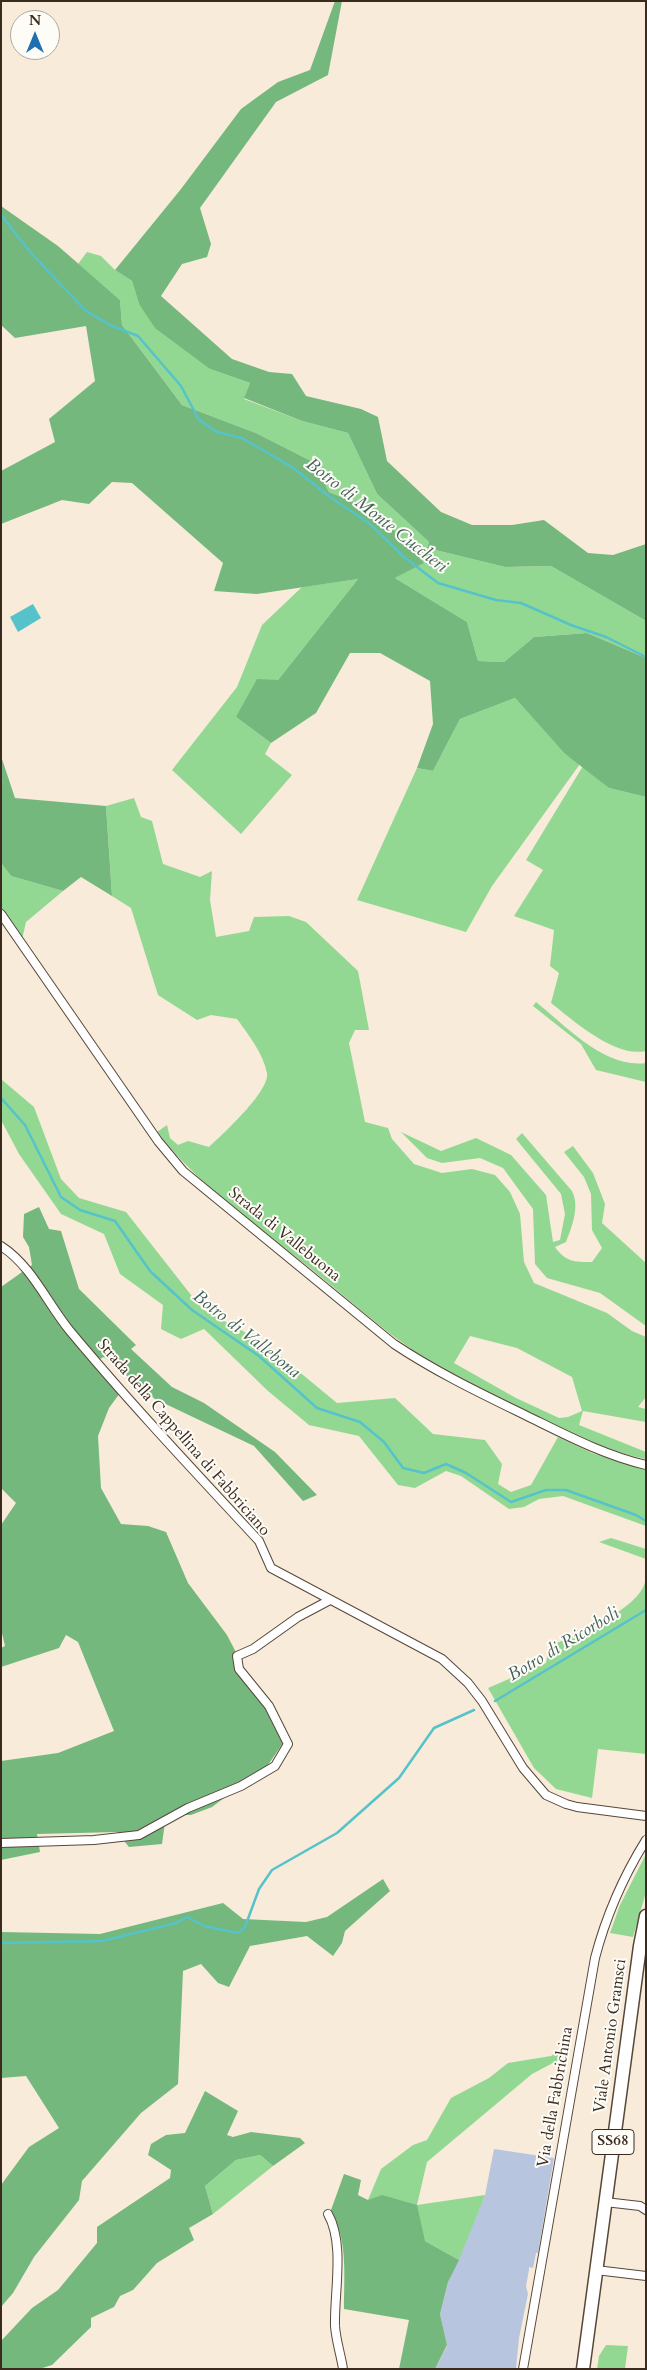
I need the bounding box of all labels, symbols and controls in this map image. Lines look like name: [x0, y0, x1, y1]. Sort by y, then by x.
north arrow: [10, 10, 60, 60]
text: N: [29, 11, 41, 30]
water label: Botro di Monte Cuccheri: [301, 454, 451, 578]
street label: Strada di Vallebuona: [224, 1184, 344, 1286]
water label: Botro di Vallebona: [188, 1286, 304, 1384]
street label: Strada della Cappellina di Fabbriciano: [92, 1336, 274, 1540]
water label: Botro di Ricorboli: [504, 1603, 624, 1687]
street label: Viale Antonio Gramsci: [591, 1958, 631, 2114]
street label: Via della Fabbrichina: [534, 2025, 578, 2169]
road number: SS68: [592, 2130, 634, 2154]

